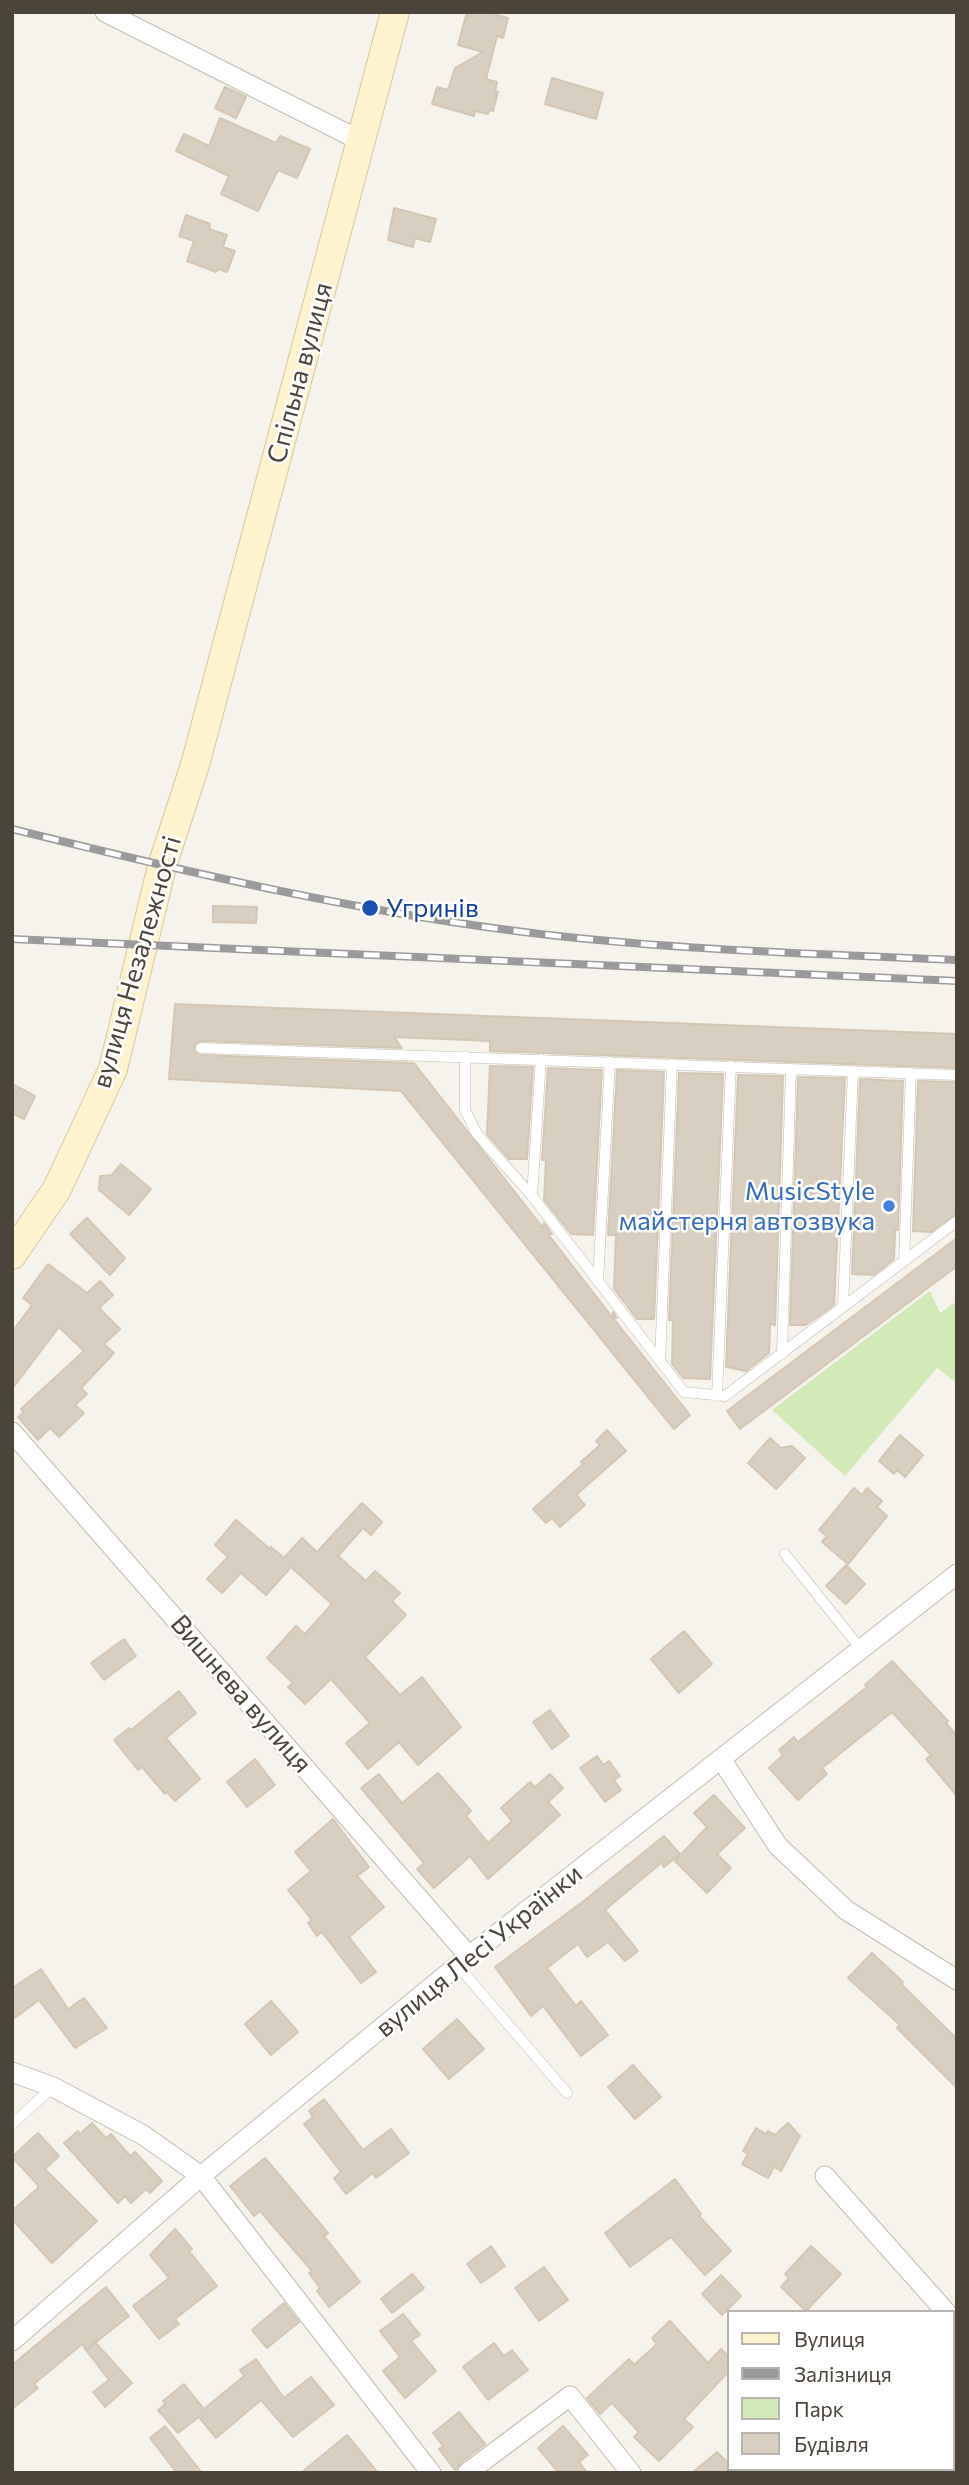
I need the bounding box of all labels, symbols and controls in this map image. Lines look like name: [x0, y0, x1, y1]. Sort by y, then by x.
street label: Спільна вулиця: [261, 279, 339, 467]
street label: вулиця Незалежності: [86, 832, 188, 1092]
place label: Угринів: [386, 892, 479, 924]
marker: Угринів: [360, 898, 380, 918]
place label: MusicStyle майстерня автозвука: [619, 1175, 875, 1236]
marker: MusicStyle майстерня автозвука: [881, 1198, 897, 1214]
street label: Вишнева вулиця: [164, 1609, 318, 1779]
street label: вулиця Лесі Українки: [369, 1858, 589, 2044]
legend: [727, 2310, 955, 2471]
text: Вулиця: [794, 2326, 865, 2351]
text: Залізниця: [794, 2361, 892, 2386]
text: Парк: [794, 2396, 844, 2421]
text: Будівля: [794, 2431, 869, 2456]

